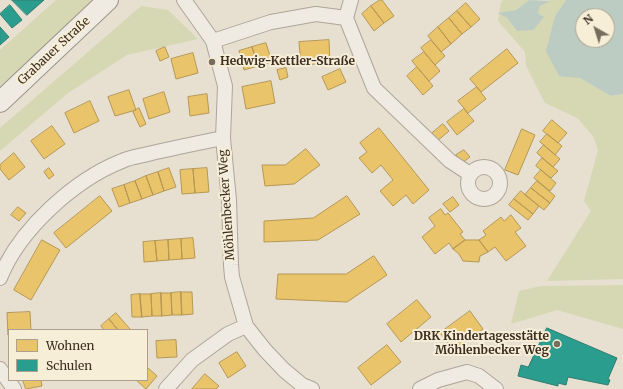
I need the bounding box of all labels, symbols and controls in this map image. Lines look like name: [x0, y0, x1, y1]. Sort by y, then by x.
north arrow: [575, 8, 615, 48]
text: N: [580, 11, 596, 28]
street label: Grabauer Straße: [15, 14, 93, 88]
place label: Hedwig-Kettler-Straße: [220, 55, 355, 69]
marker: Hedwig-Kettler-Straße: [207, 57, 217, 67]
street label: Möhlenbecker Weg: [216, 149, 238, 261]
legend: [8, 329, 148, 381]
place label: DRK Kindertagesstätte Möhlenbecker Weg: [414, 330, 549, 358]
text: Wohnen: [46, 338, 94, 353]
marker: DRK Kindertagesstätte Möhlenbecker Weg: [552, 339, 562, 349]
text: Schulen: [46, 358, 92, 373]

